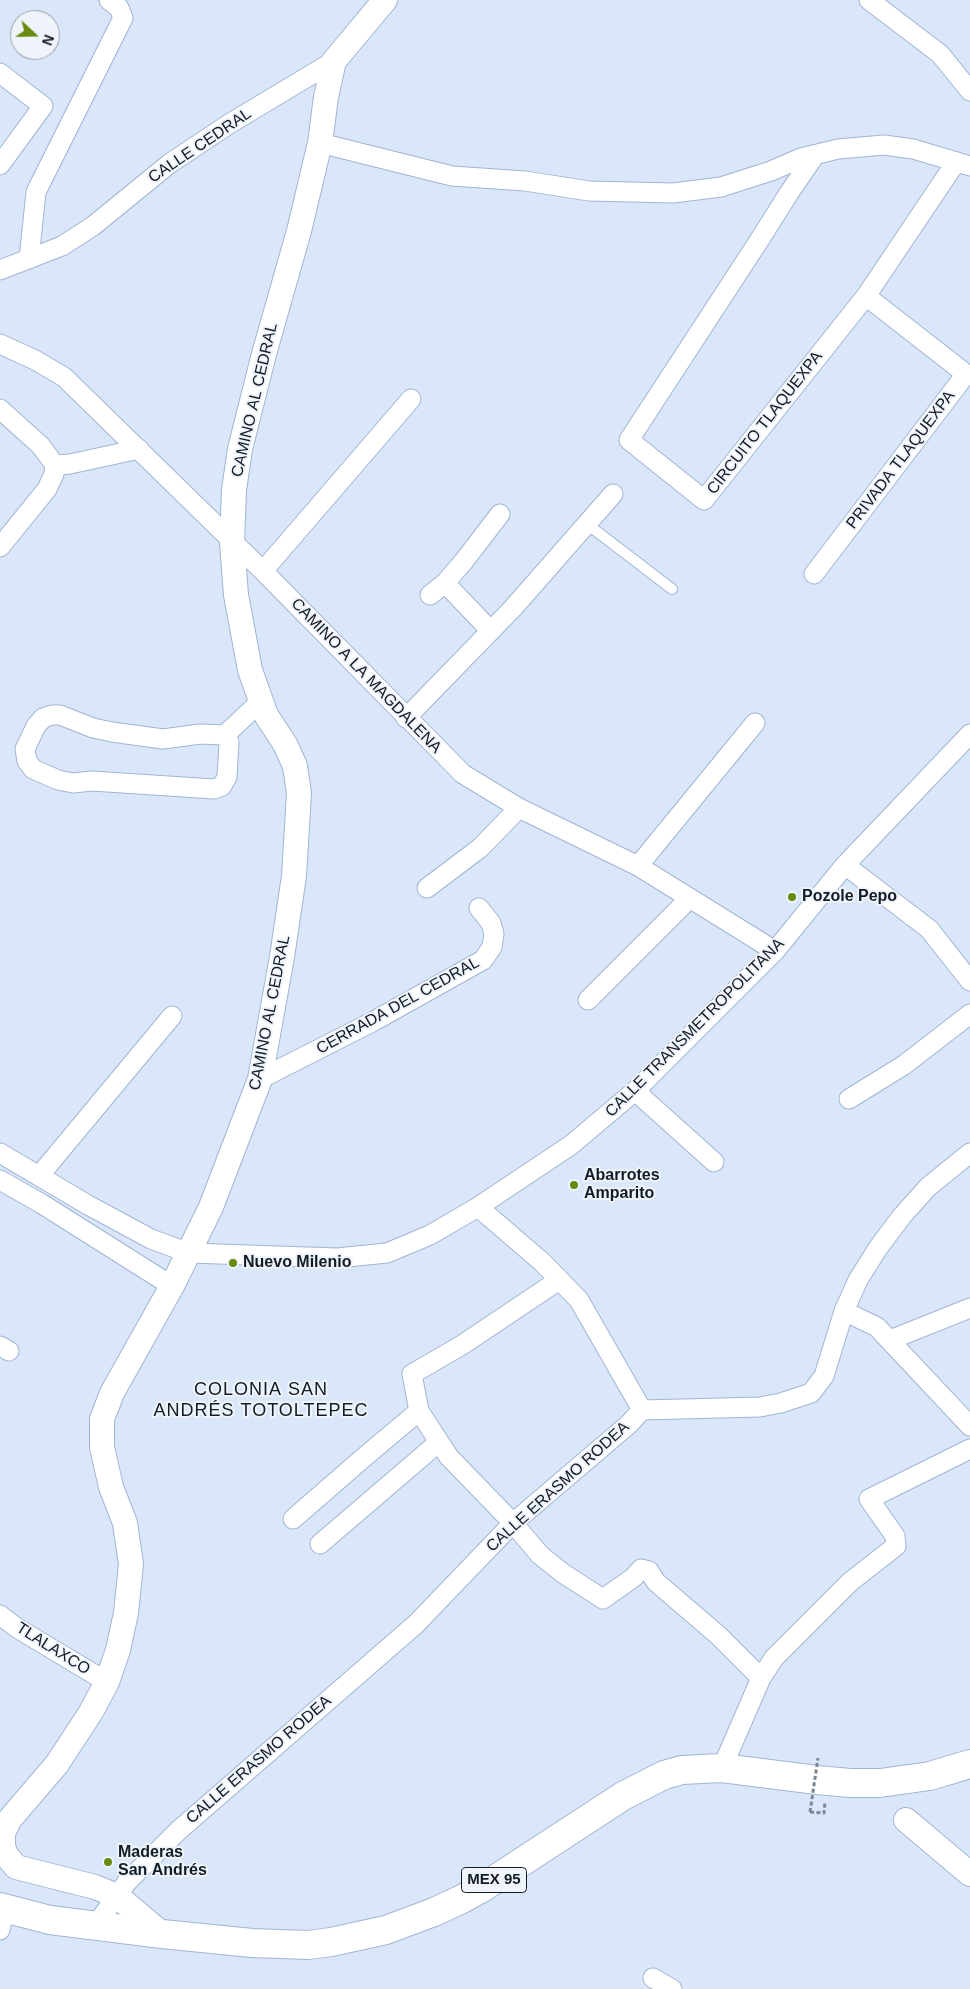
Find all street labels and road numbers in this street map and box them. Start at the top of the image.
street label: CALLE CEDRAL [145,104,255,188]
street label: CAMINO AL CEDRAL [228,321,282,479]
street label: CIRCUITO TLAQUEXPA [703,348,827,498]
street label: PRIVADA TLAQUEXPA [843,387,959,533]
street label: CAMINO A LA MAGDALENA [287,595,445,757]
street label: CAMINO AL CEDRAL [246,934,294,1092]
street label: CALLE TRANSMETROPOLITANA [602,935,788,1121]
street label: CERRADA DEL CEDRAL [313,953,483,1059]
street label: CALLE ERASMO RODEA [483,1418,633,1556]
street label: TLALAXCO [12,1619,94,1679]
street label: CALLE ERASMO RODEA [183,1692,335,1828]
road number: MEX 95 [462,1868,526,1892]

